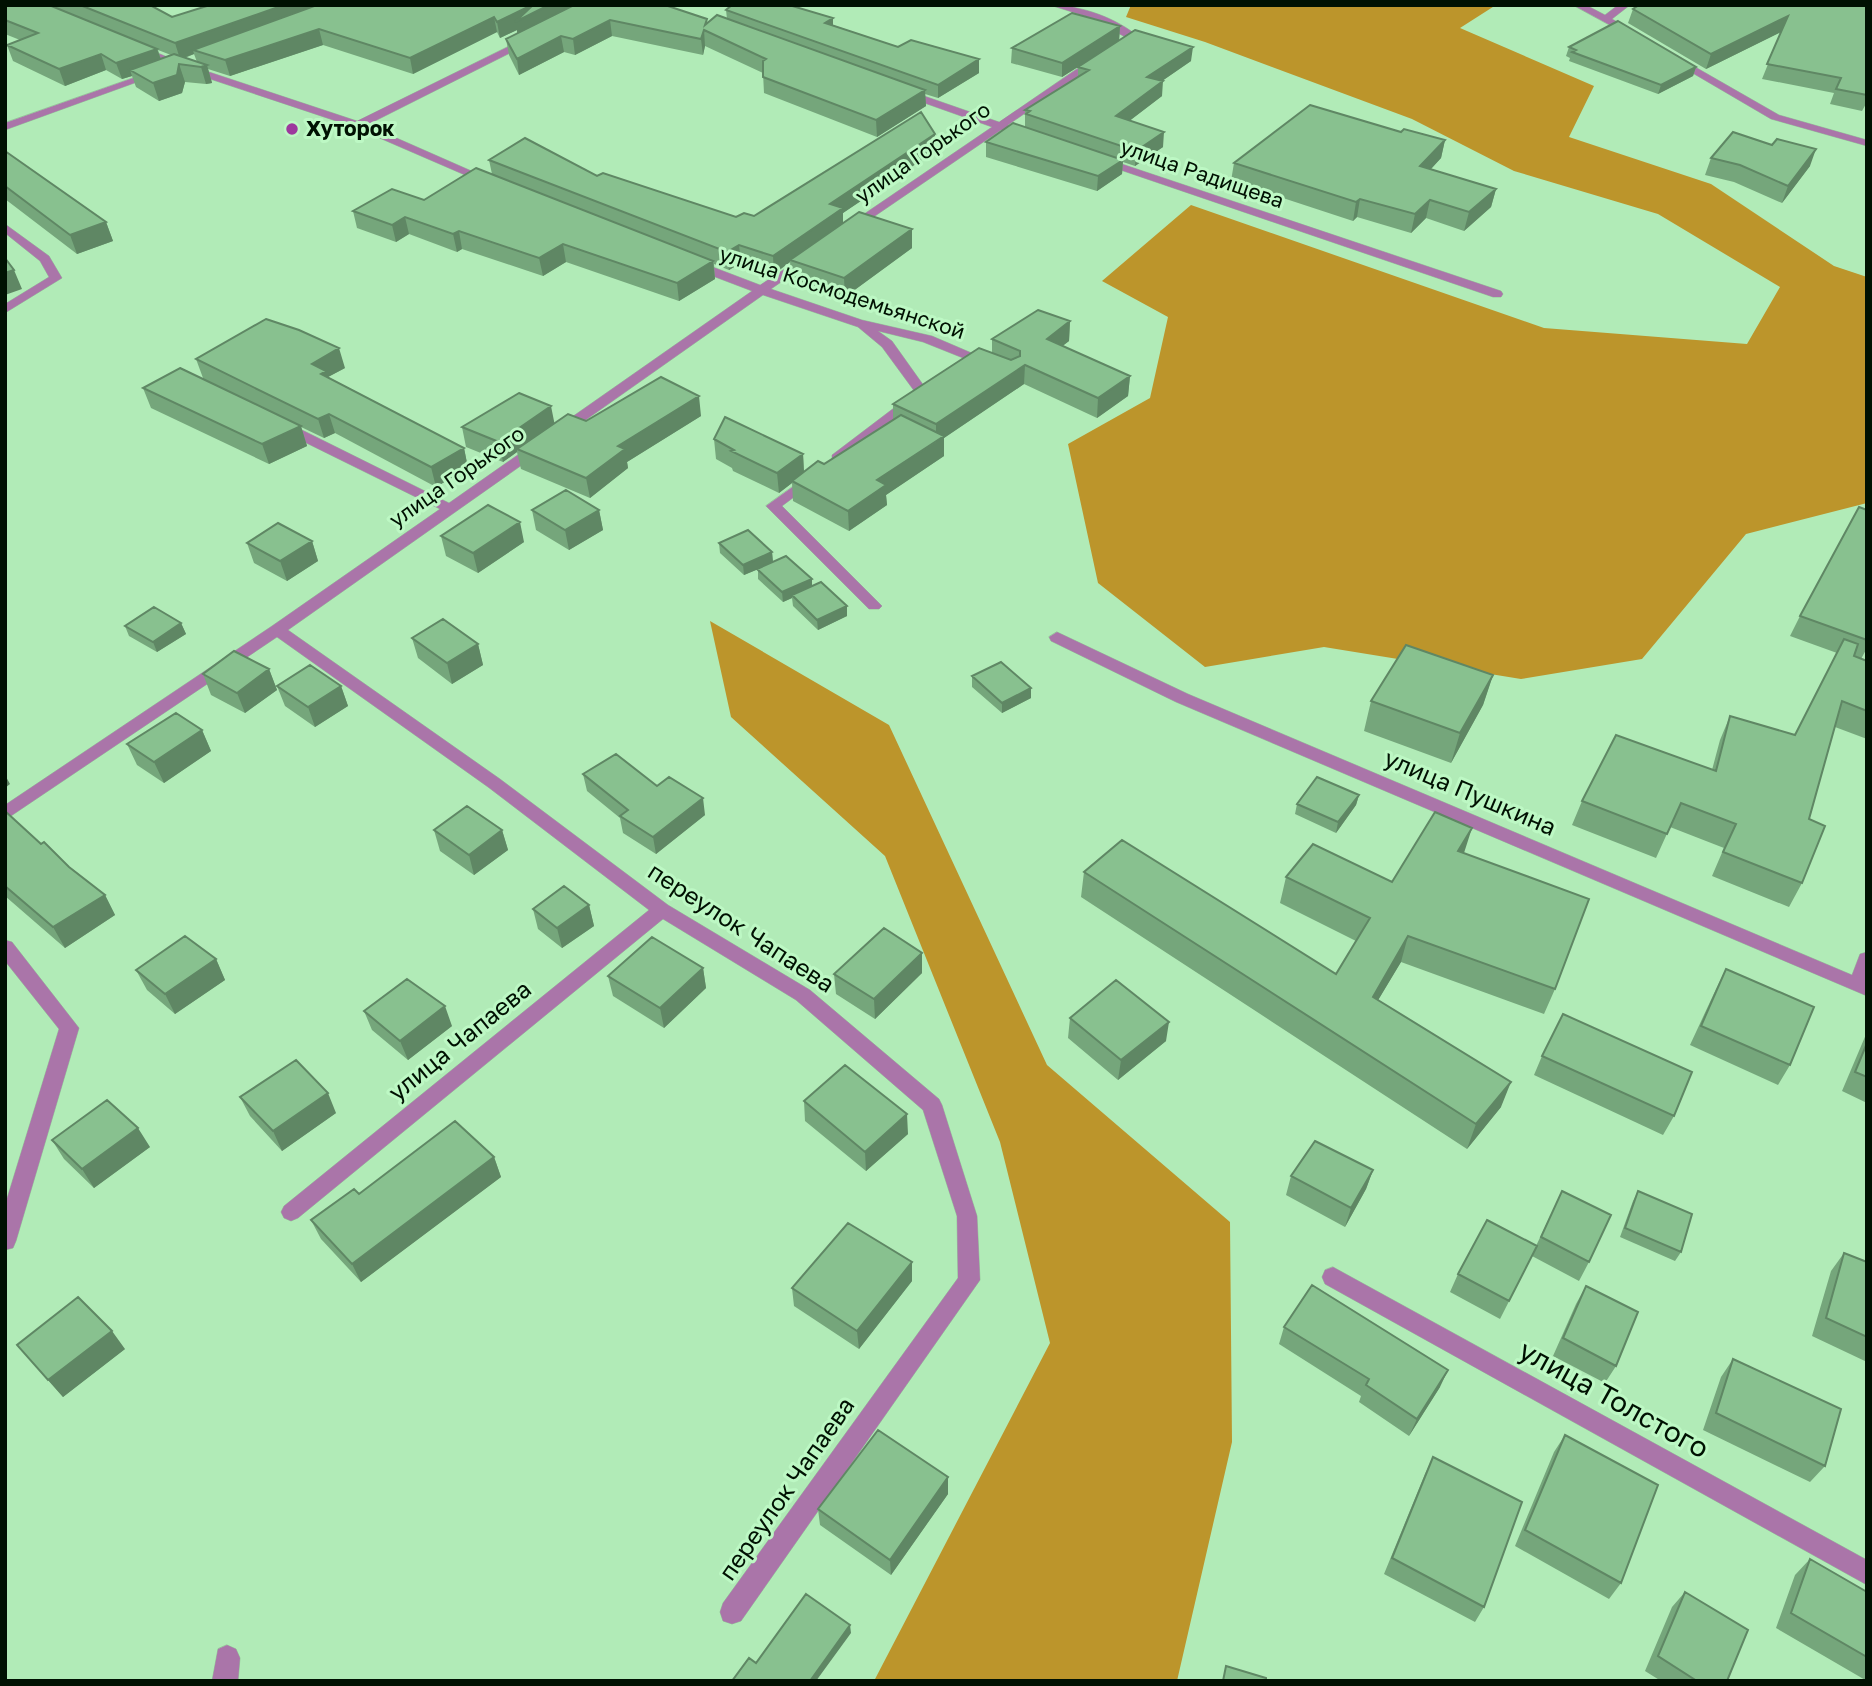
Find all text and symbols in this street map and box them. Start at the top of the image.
street label: улица Горького [850,96,995,208]
place label: Хуторок [306,115,394,141]
marker: Хуторок [284,121,300,137]
street label: улица Радищева [1117,133,1288,213]
street label: улица Космодемьянской [716,240,969,344]
street label: улица Горького [384,420,529,532]
street label: улица Пушкина [1380,742,1561,841]
street label: переулок Чапаева [643,856,840,998]
street label: улица Чапаева [382,974,536,1106]
street label: улица Толстого [1514,1333,1715,1464]
street label: переулок Чапаева [712,1391,860,1585]

